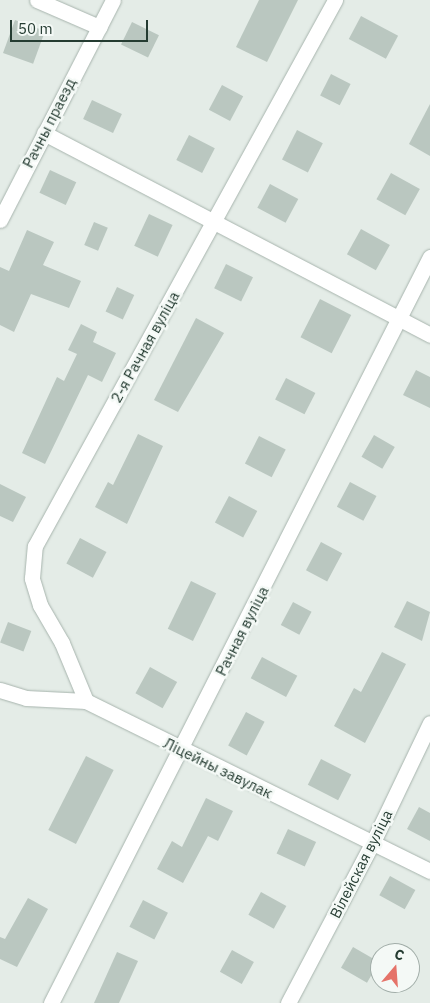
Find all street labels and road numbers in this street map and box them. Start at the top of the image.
street label: Рачны праезд [19,75,79,171]
street label: 2-я Рачная вуліца [107,288,183,406]
street label: Рачная вуліца [212,583,272,679]
street label: Ліцейны завулак [161,734,275,802]
street label: Вілейская вуліца [326,807,396,921]

